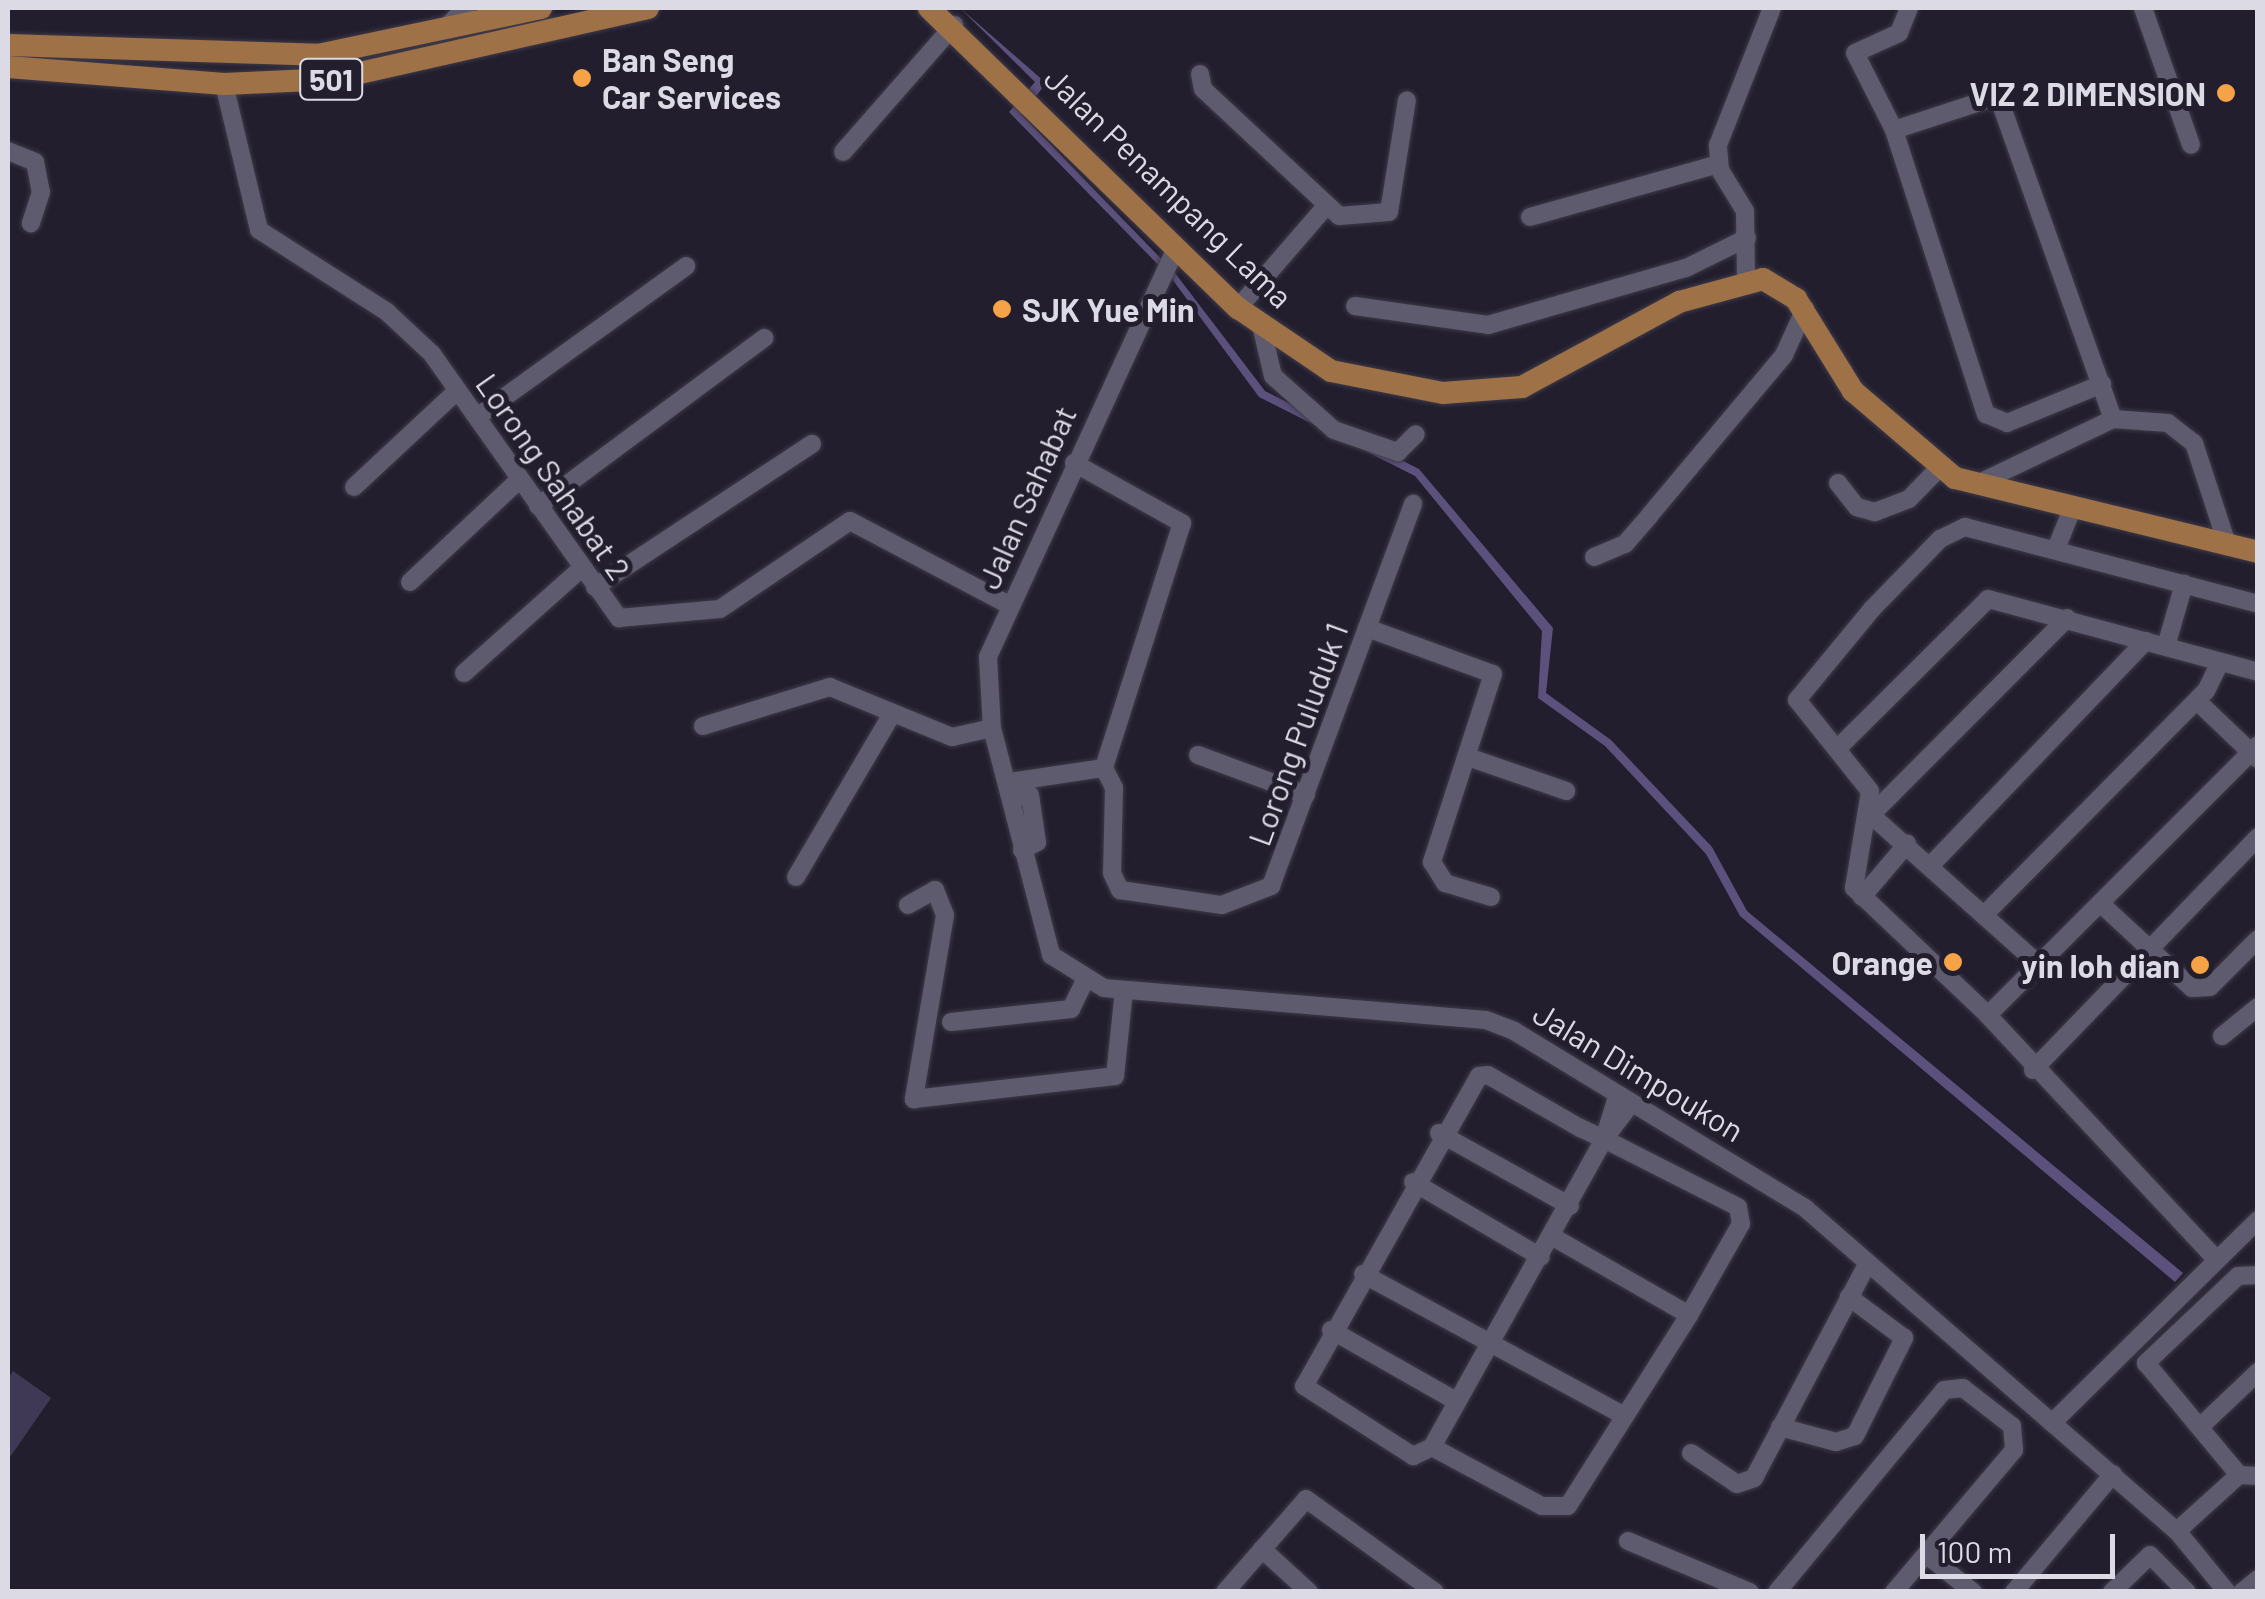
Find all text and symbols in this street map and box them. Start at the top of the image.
place label: Ban Seng Car Services [602,41,781,116]
road number: 501 [298,54,364,104]
street label: Jalan Penampang Lama [1037,59,1301,315]
marker: Ban Seng Car Services [571,67,593,89]
place label: VIZ 2 DIMENSION [1969,74,2206,112]
marker: VIZ 2 DIMENSION [2215,82,2237,104]
place label: SJK Yue Min [1022,290,1194,328]
marker: SJK Yue Min [991,298,1013,320]
street label: Lorong Sahabat 2 [469,366,639,586]
street label: Jalan Sahabat [969,400,1083,594]
street label: Lorong Puluduk 1 [1239,617,1355,851]
place label: Orange [1831,943,1933,981]
place label: yin loh dian [2022,946,2180,984]
marker: Orange [1942,951,1964,973]
marker: yin loh dian [2189,954,2211,976]
street label: Jalan Dimpoukon [1527,993,1751,1149]
scale bar [1925,1514,2120,1576]
text: 100 m [1937,1533,2012,1569]

